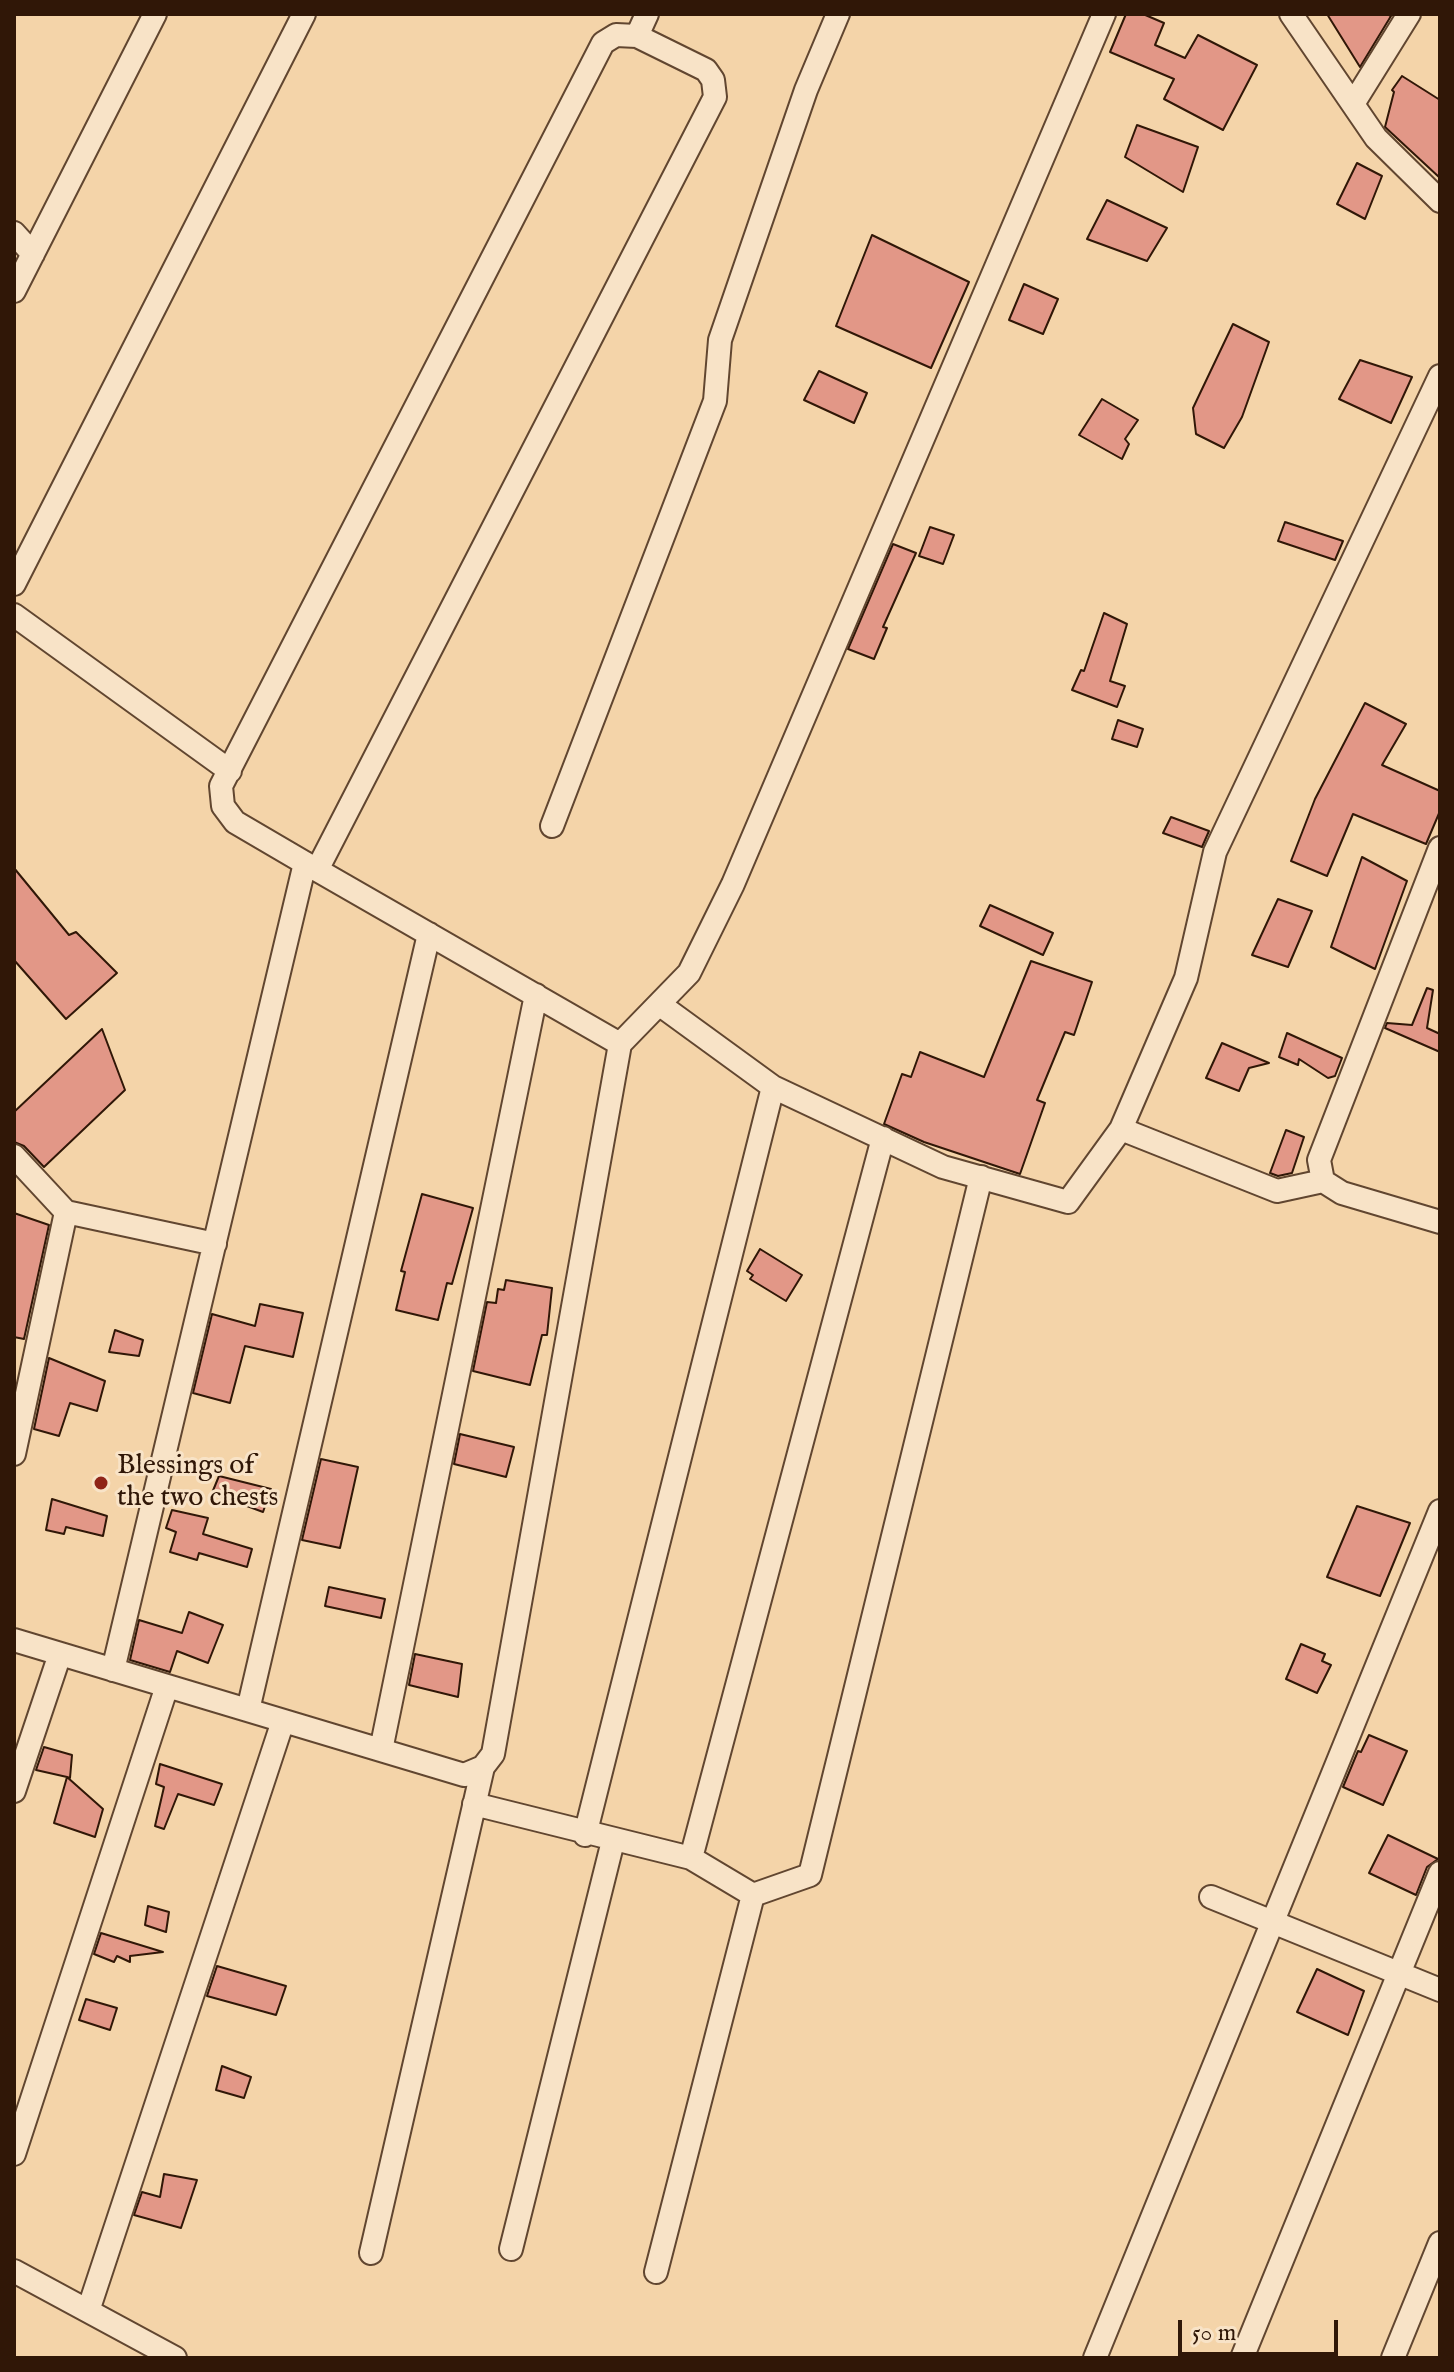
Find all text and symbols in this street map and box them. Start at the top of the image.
place label: Blessings of the two chests [117,1450,278,1516]
marker: Blessings of the two chests [92,1474,110,1492]
scale bar [1182,2304,1342,2354]
text: 50 m [1192,2318,1236,2349]

